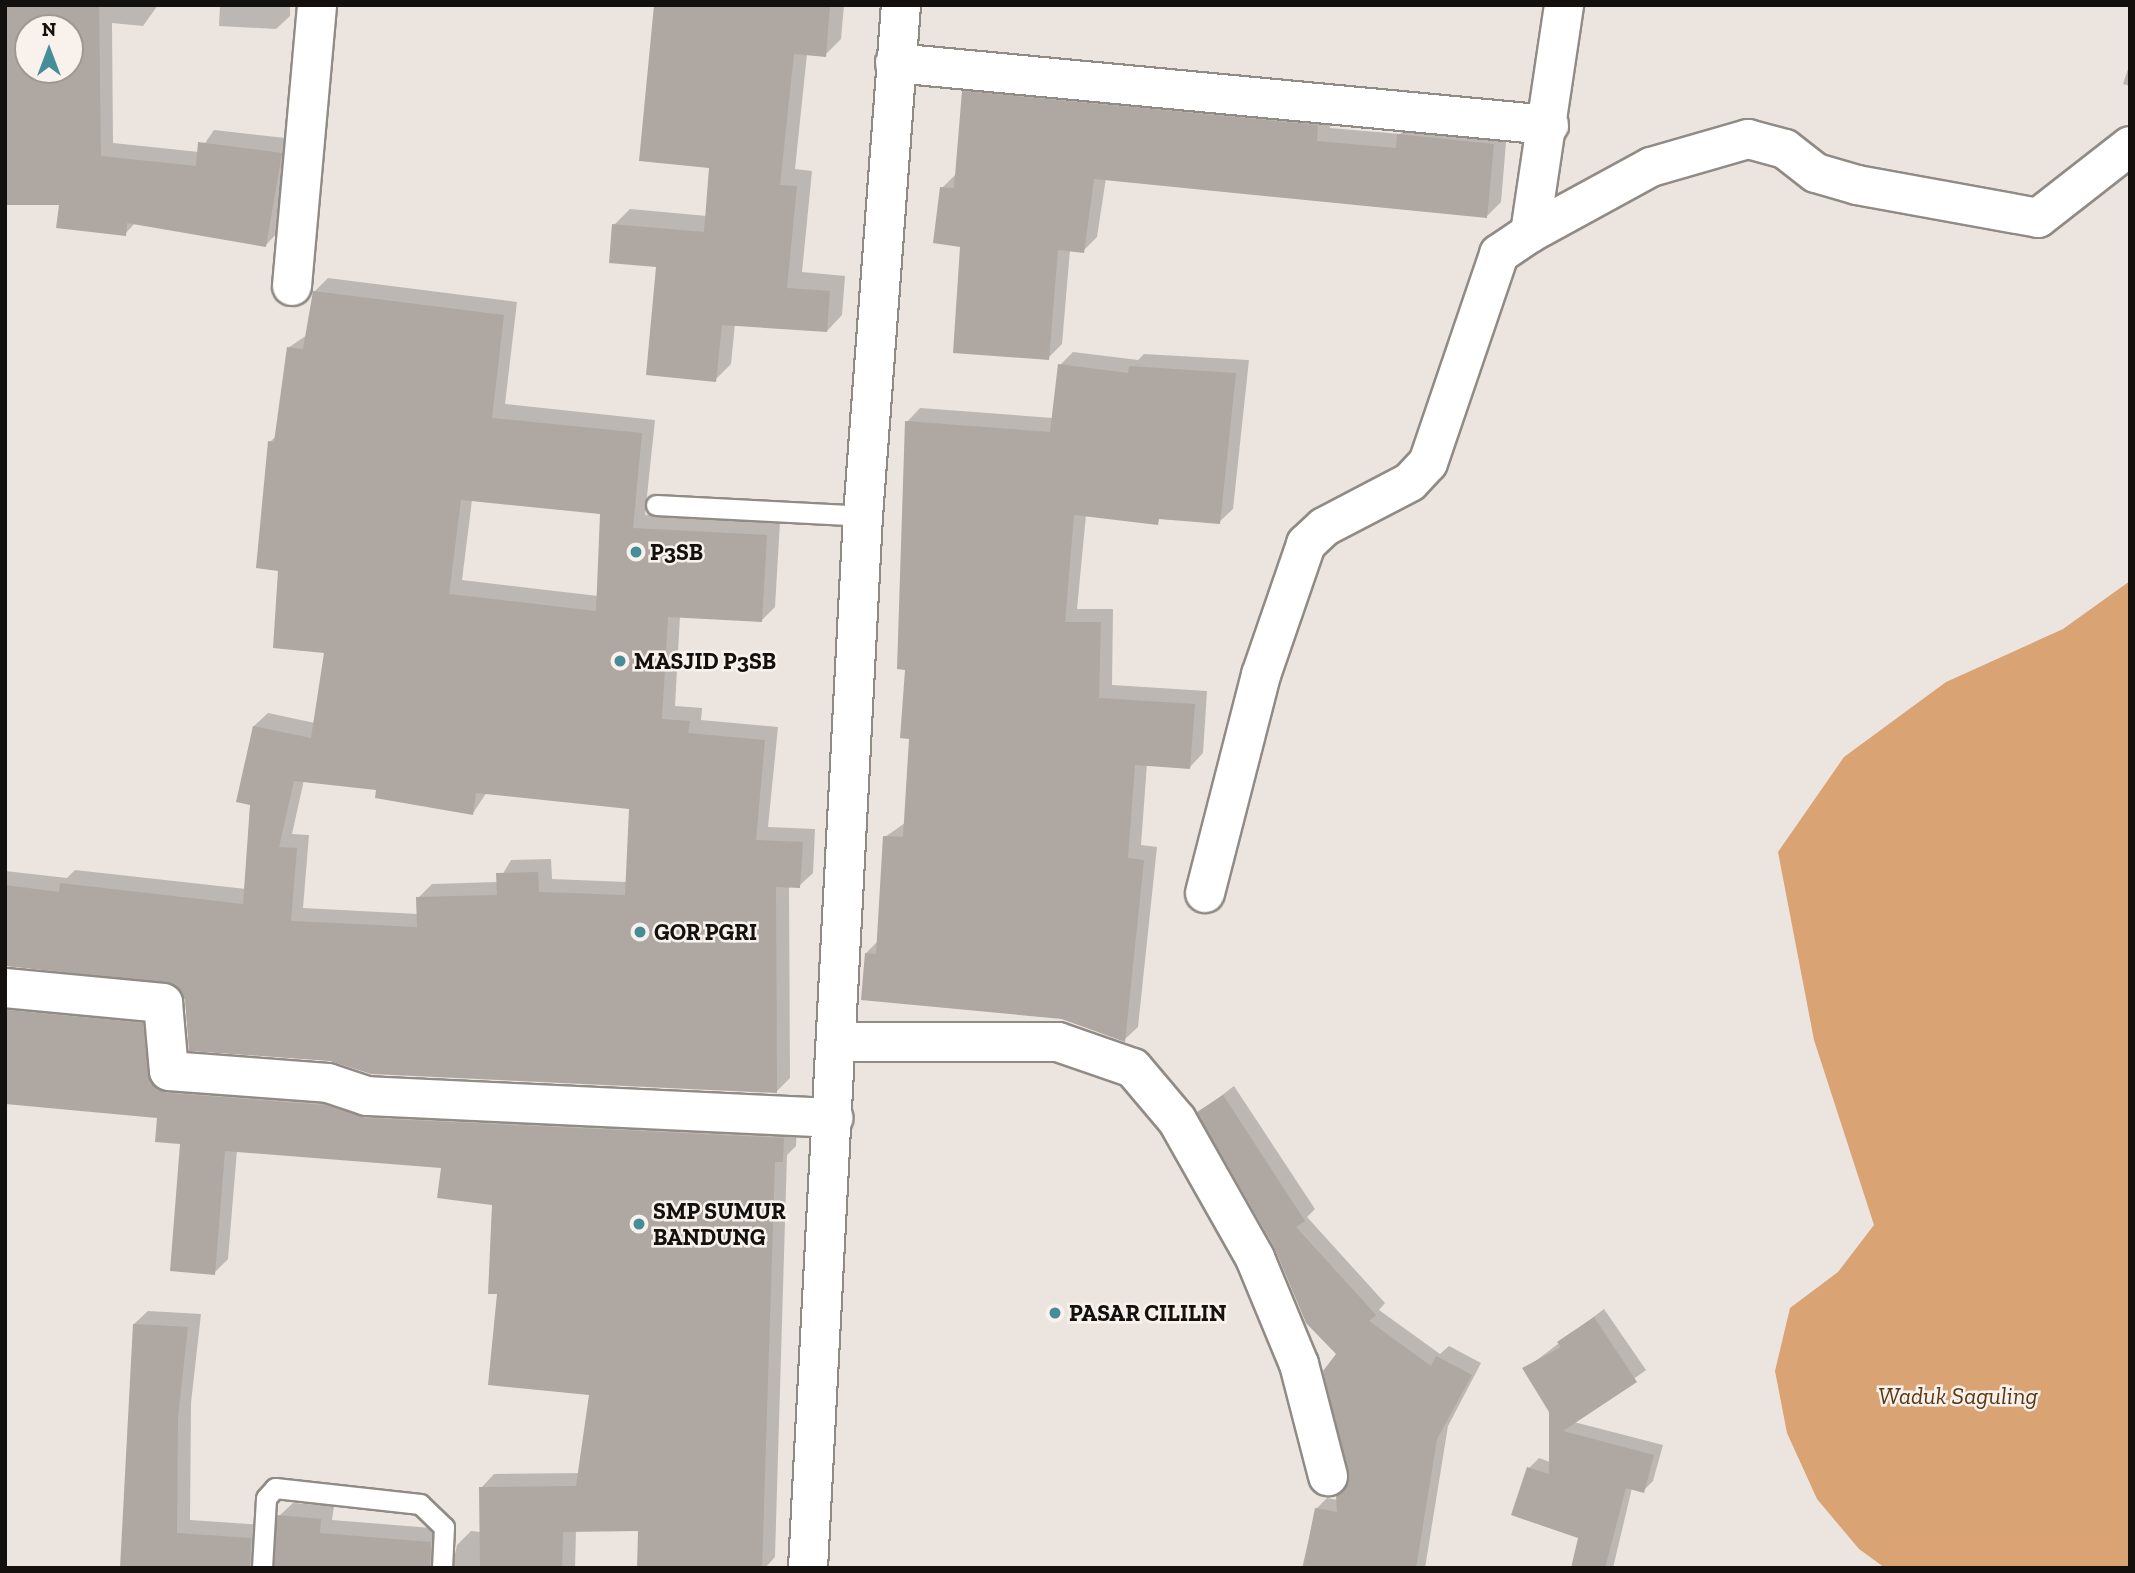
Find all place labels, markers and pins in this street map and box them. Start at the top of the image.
place label: P3SB [650,538,703,566]
marker: P3SB [628,544,644,560]
place label: MASJID P3SB [634,647,776,675]
marker: MASJID P3SB [612,653,628,669]
place label: GOR PGRI [654,918,757,946]
marker: GOR PGRI [632,924,648,940]
place label: SMP SUMUR BANDUNG [653,1197,786,1251]
marker: SMP SUMUR BANDUNG [631,1216,647,1232]
place label: PASAR CILILIN [1069,1299,1226,1327]
marker: PASAR CILILIN [1047,1305,1063,1321]

